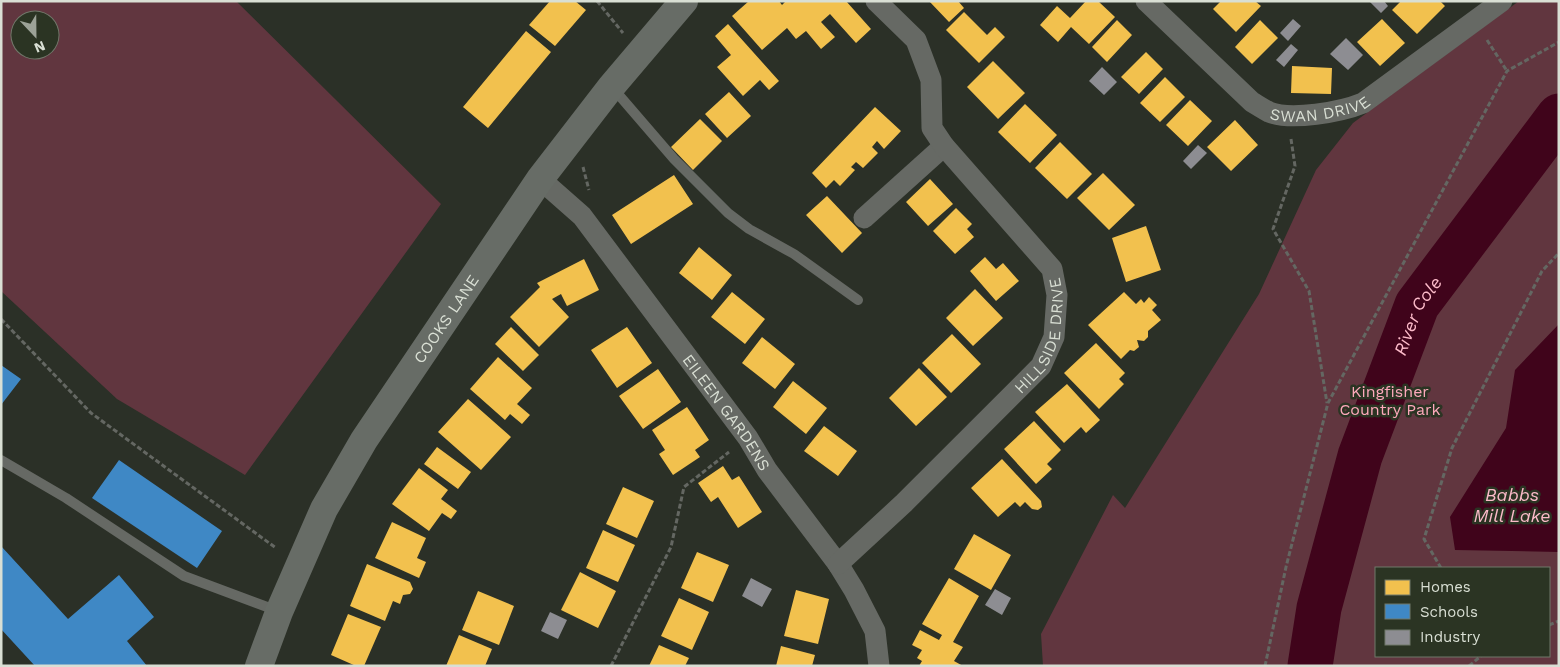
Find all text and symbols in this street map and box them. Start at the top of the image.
north arrow [10,10,60,60]
text: N [32,38,48,56]
street label: SWAN DRIVE [1268,92,1374,125]
street label: COOKS LANE [409,271,482,367]
water label: River Cole [1389,272,1446,358]
street label: HILLSIDE DRIVE [1010,276,1067,397]
street label: EILEEN GARDENS [679,350,775,474]
park label: Kingfisher Country Park [1339,382,1441,419]
water label: Babbs Mill Lake [1473,484,1551,526]
legend [1375,567,1550,657]
text: Homes [1420,578,1471,596]
text: Schools [1420,603,1478,621]
text: Industry [1420,628,1481,646]

